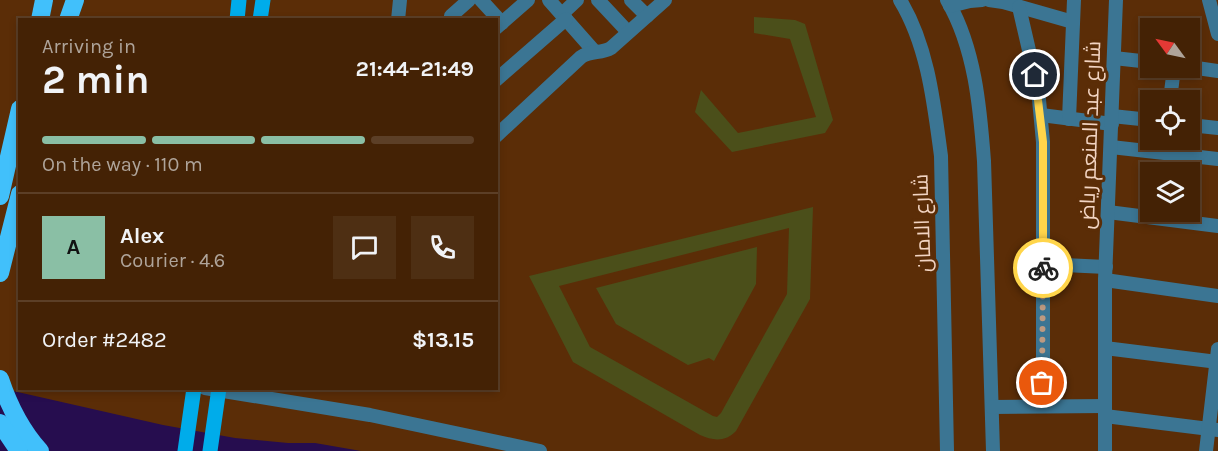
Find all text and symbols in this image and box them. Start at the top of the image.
north arrow [1140,18,1200,78]
map controls [1140,18,1200,222]
text: Arriving in [42,35,136,58]
street label: شارع عبد المنعم رياض [1075,40,1107,230]
pin [1009,49,1060,100]
text: 21:44–21:49 [356,56,474,82]
text: 2 min [42,57,150,103]
icon: home [1018,58,1051,91]
button: locate [1140,90,1200,150]
text: On the way · 110 m [42,153,203,176]
button: layers [1140,162,1200,222]
street label: شارع الامان [908,173,938,273]
button: chat [333,216,396,279]
button: phone [411,216,474,279]
text: Alex [120,223,164,249]
text: A [67,234,80,260]
courier [1013,238,1073,298]
text: Courier · 4.6 [120,249,225,272]
icon: bike [1027,252,1060,285]
text: Order #2482 [42,327,167,353]
text: $13.15 [412,327,474,353]
pin [1016,357,1067,408]
icon: bag [1025,366,1058,399]

